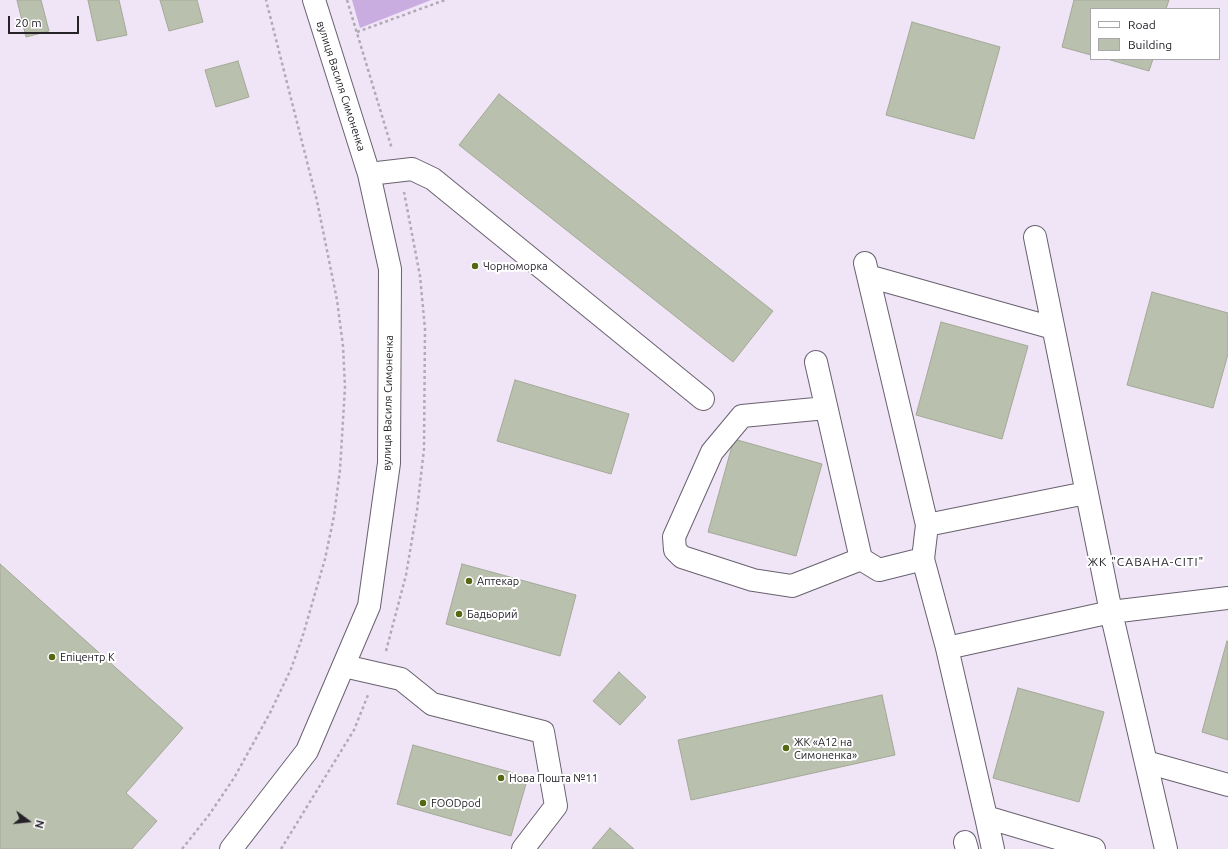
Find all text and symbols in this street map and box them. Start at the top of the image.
scale bar [10,8,81,34]
legend [1090,8,1220,60]
text: 20 m [15,16,42,29]
text: Road [1128,18,1156,31]
street label: вулиця Василя Симоненка [314,19,368,153]
text: Building [1128,38,1172,51]
place label: Чорноморка [483,259,548,273]
marker: Чорноморка [470,261,480,271]
street label: вулиця Василя Симоненка [380,335,396,471]
district label: ЖК "САВАНА-СІТІ" [1088,555,1204,569]
place label: Аптекар [477,574,519,588]
marker: Аптекар [464,576,474,586]
place label: Бадьорий [467,607,517,621]
marker: Бадьорий [454,609,464,619]
place label: Епіцентр К [60,650,115,664]
marker: Епіцентр К [47,652,57,662]
place label: ЖК «А12 на Симоненка» [794,735,857,761]
marker: ЖК «А12 на Симоненка» [781,743,791,753]
place label: Нова Пошта №11 [509,771,598,785]
marker: Нова Пошта №11 [496,773,506,783]
place label: FOODpod [431,796,481,810]
marker: FOODpod [418,798,428,808]
north arrow [8,801,48,841]
text: N [33,819,46,830]

